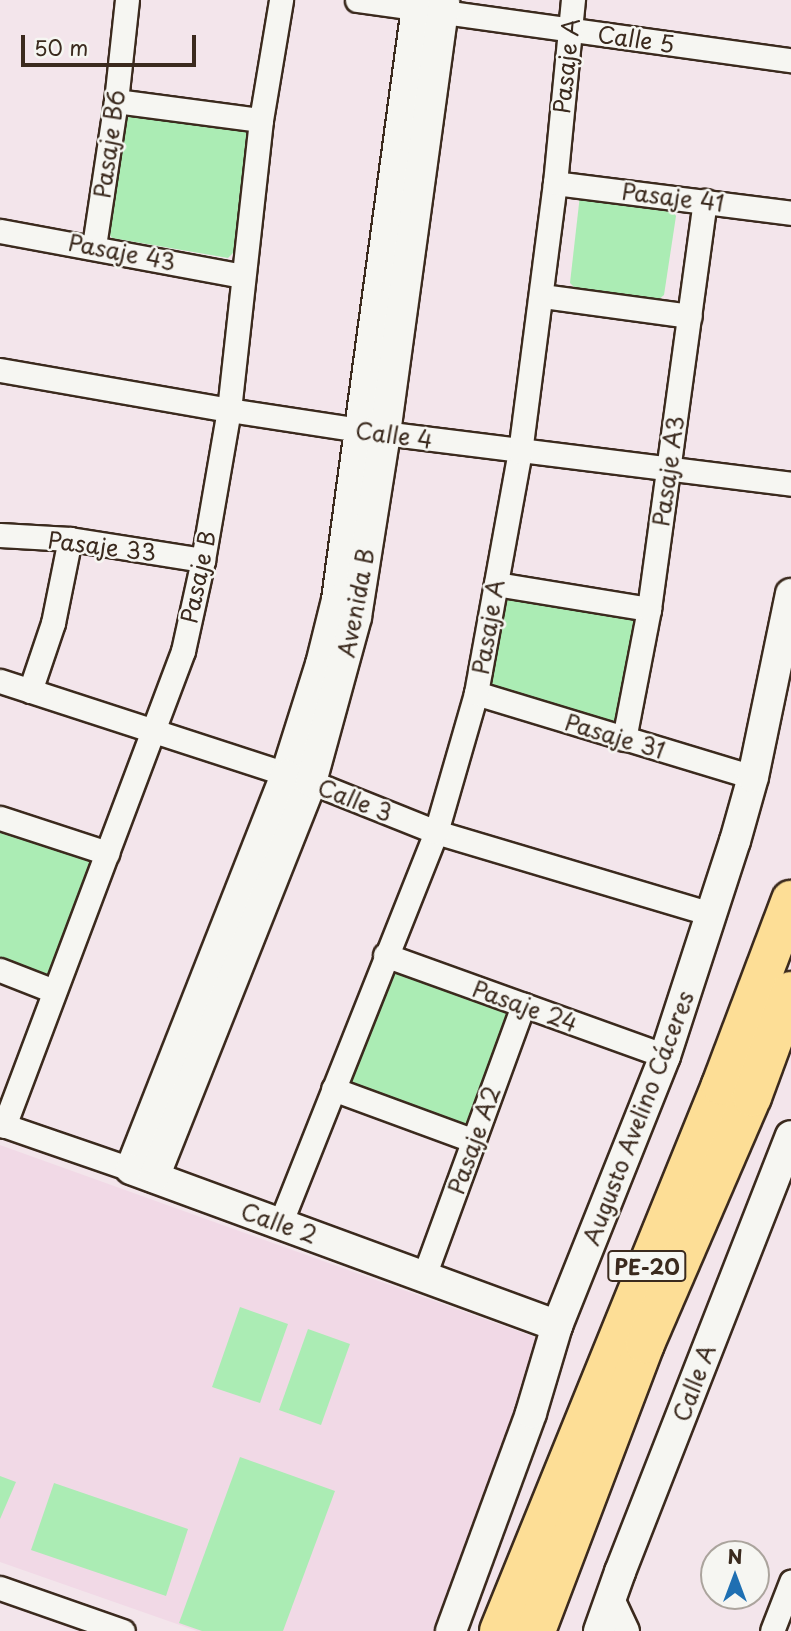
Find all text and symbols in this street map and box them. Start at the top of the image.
street label: Pasaje A [547,17,585,115]
street label: Calle 5 [595,20,677,58]
scale bar [24,21,200,65]
text: 50 m [34,31,88,63]
street label: Pasaje B6 [88,88,130,200]
street label: Pasaje 41 [620,177,726,217]
street label: Pasaje 43 [66,228,178,276]
street label: Pasaje A3 [647,414,689,528]
street label: Calle 4 [353,416,435,454]
street label: Pasaje 33 [46,526,158,566]
street label: Pasaje B [175,528,221,626]
street label: Avenida B [332,546,380,660]
street label: Pasaje A [466,577,510,677]
street label: Pasaje 31 [562,708,668,764]
street label: Calle 3 [313,772,397,828]
street label: Pasaje 24 [469,974,581,1038]
street label: Augusto Avelino Cáceres [577,987,699,1249]
street label: Pasaje A2 [442,1083,506,1197]
street label: Calle 2 [237,1196,321,1250]
road number: PE-20 [607,1248,687,1284]
street label: Calle A [667,1340,721,1426]
north arrow [700,1540,770,1610]
text: N [727,1542,743,1570]

